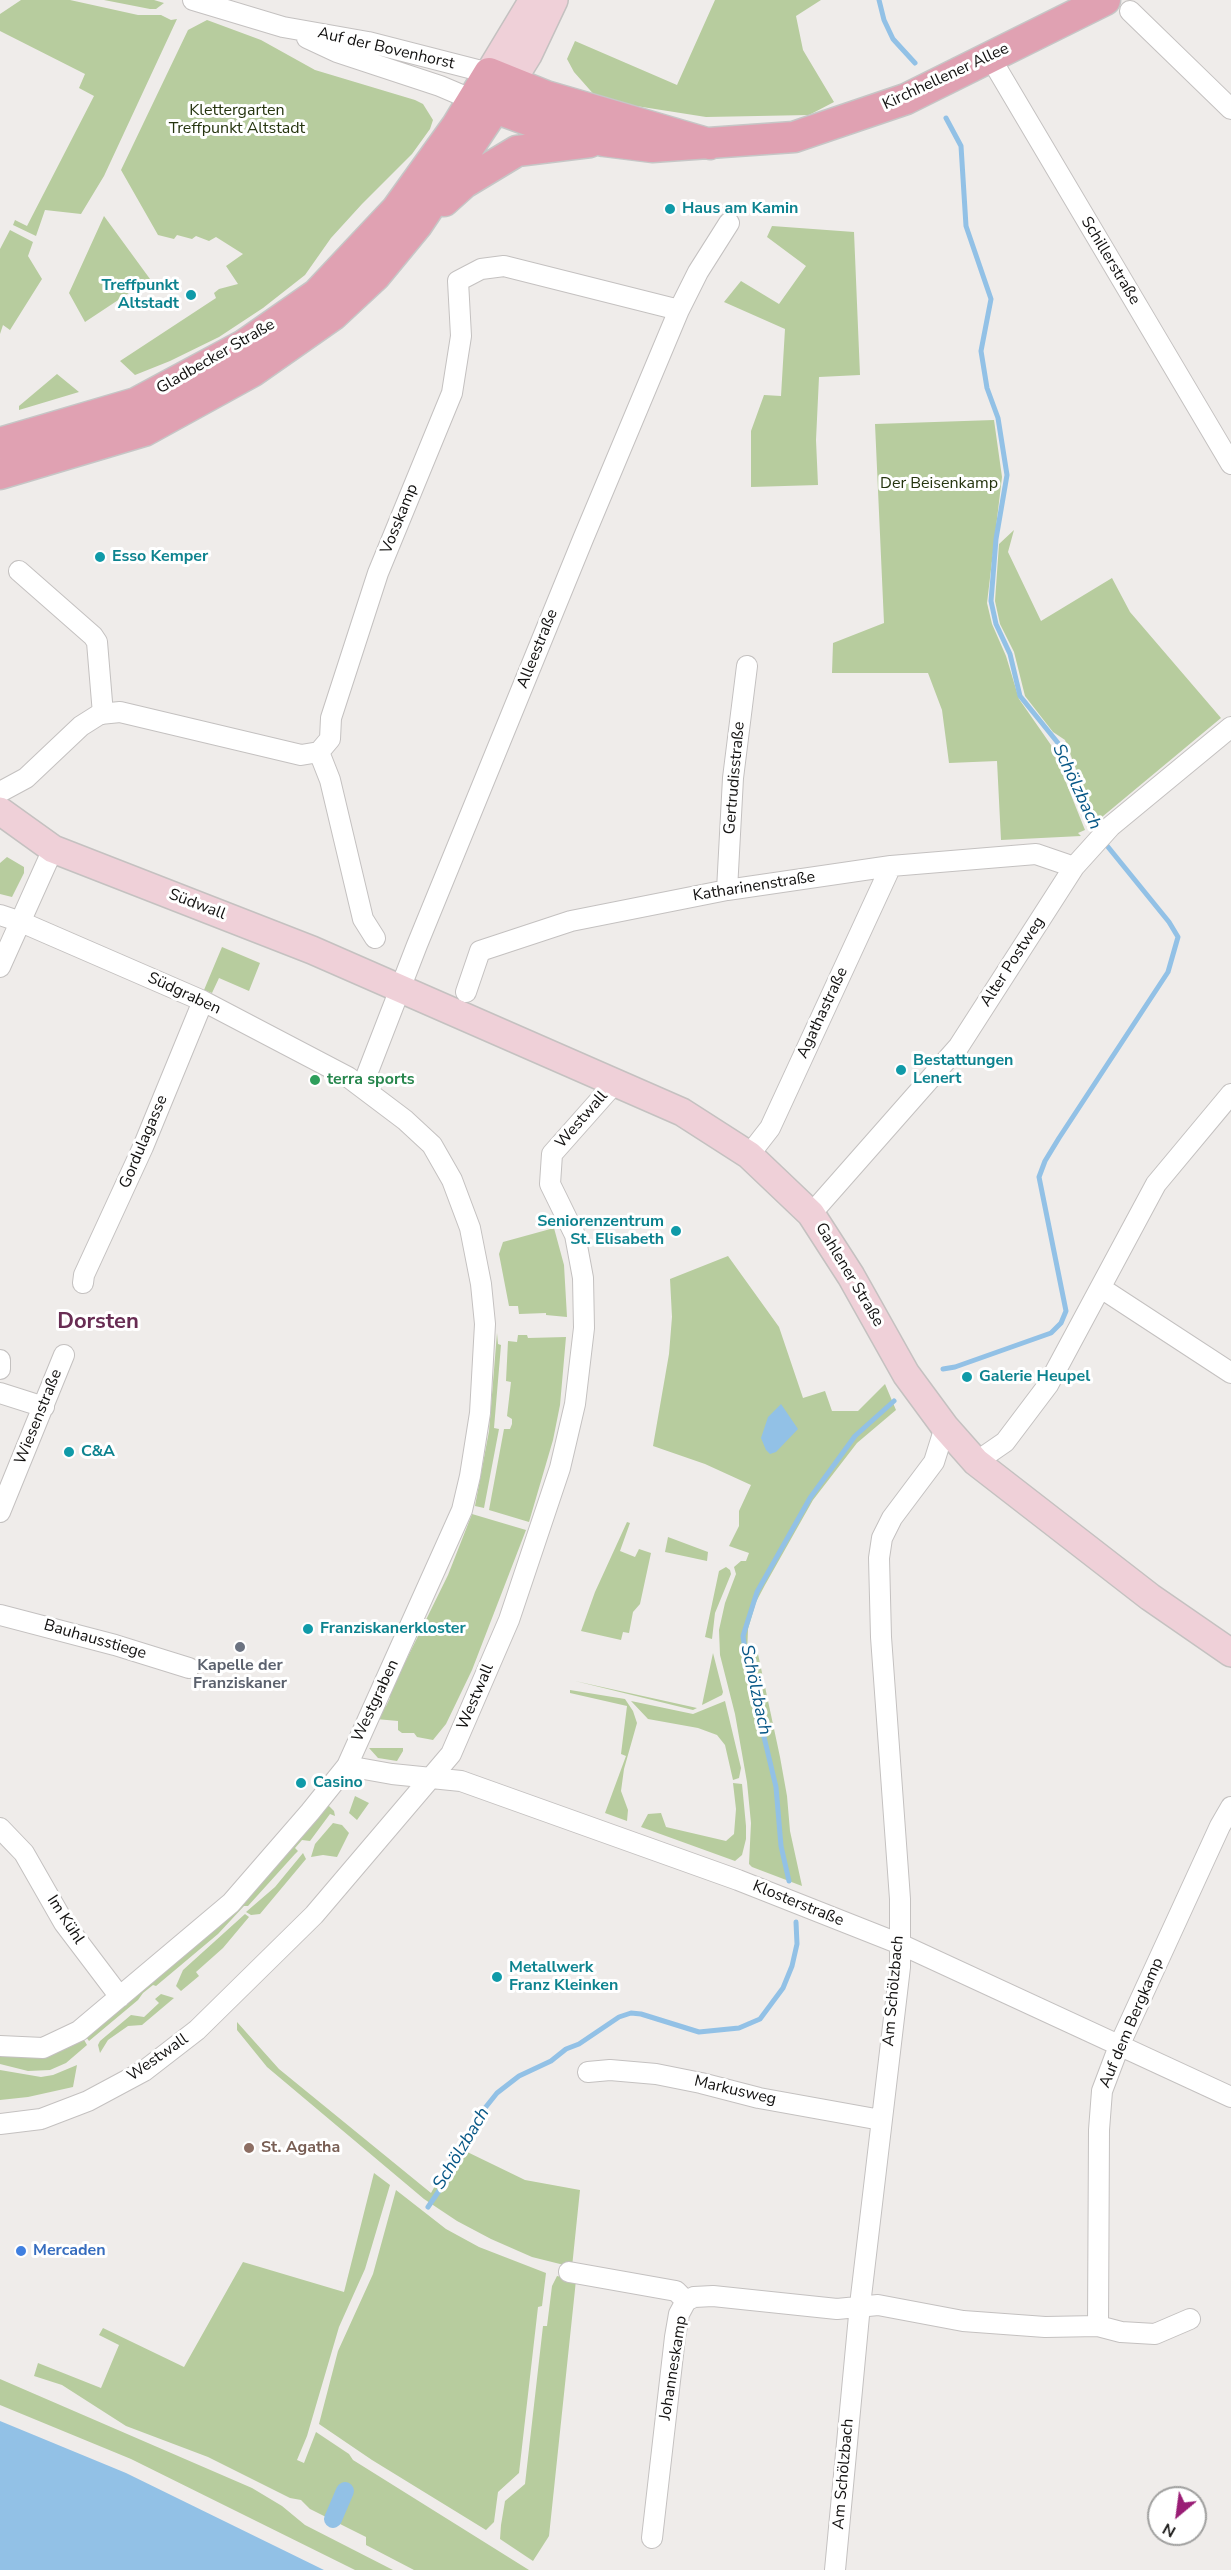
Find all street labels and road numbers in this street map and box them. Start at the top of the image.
street label: Auf der Bovenhorst [316,24,456,74]
street label: Kirchhellener Allee [880,39,1012,115]
street label: Schillerstraße [1076,213,1144,309]
street label: Gladbecker Straße [153,315,279,399]
street label: Vosskamp [377,481,423,557]
street label: Alleestraße [513,607,563,691]
street label: Gertrudisstraße [721,721,749,835]
street label: Katharinenstraße [692,868,816,906]
street label: Südwall [166,885,228,925]
street label: Alter Postweg [977,913,1049,1011]
street label: Agathastraße [794,964,852,1062]
street label: Südgraben [144,969,224,1019]
street label: Westwall [552,1087,612,1153]
street label: Gordulagasse [116,1092,172,1192]
street label: Gahlener Straße [810,1220,888,1330]
street label: Wiesenstraße [11,1367,67,1467]
street label: Bauhausstiege [41,1616,149,1664]
street label: Westgraben [349,1657,403,1745]
street label: Westwall [454,1661,498,1733]
street label: Klosterstraße [750,1877,846,1931]
street label: Im Kühl [42,1892,88,1948]
street label: Am Schölzbach [880,1935,908,2047]
street label: Auf dem Bergkamp [1096,1955,1168,2091]
street label: Westwall [124,2030,192,2086]
street label: Markusweg [692,2072,778,2110]
street label: Johanneskamp [656,2314,692,2422]
street label: Am Schölzbach [830,2418,858,2530]

